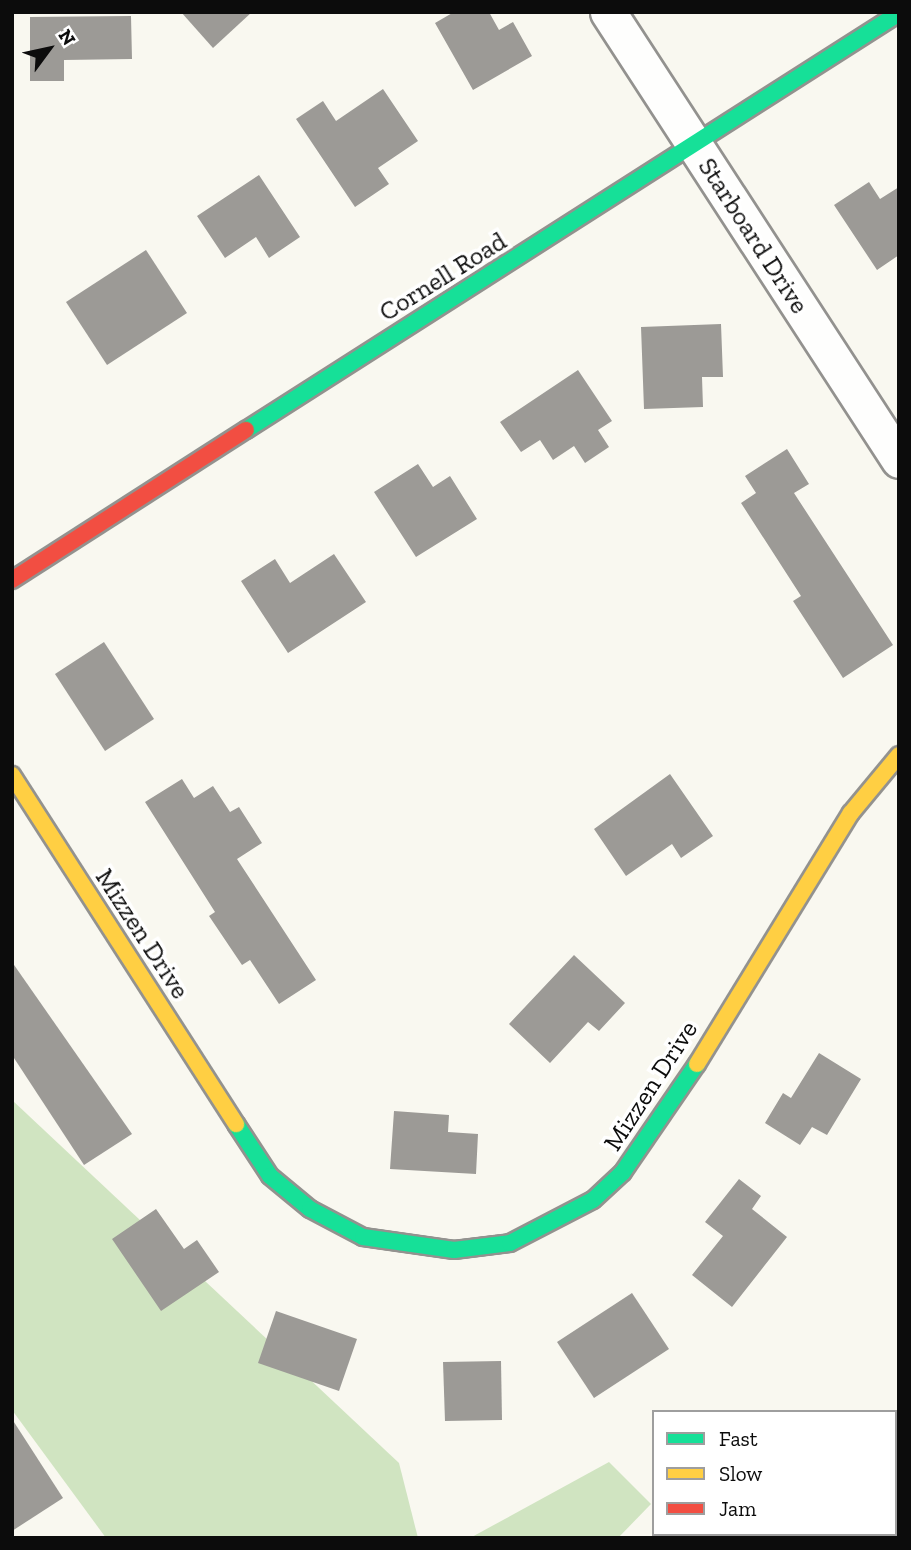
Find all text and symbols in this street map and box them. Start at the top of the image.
north arrow [14,14,84,84]
text: N [53,25,81,50]
street label: Starboard Drive [691,152,815,320]
street label: Cornell Road [374,226,512,328]
street label: Mizzen Drive [88,863,196,1005]
street label: Mizzen Drive [597,1015,705,1157]
legend [652,1410,897,1536]
text: Fast [719,1426,758,1451]
text: Slow [719,1461,762,1486]
text: Jam [719,1496,756,1521]

